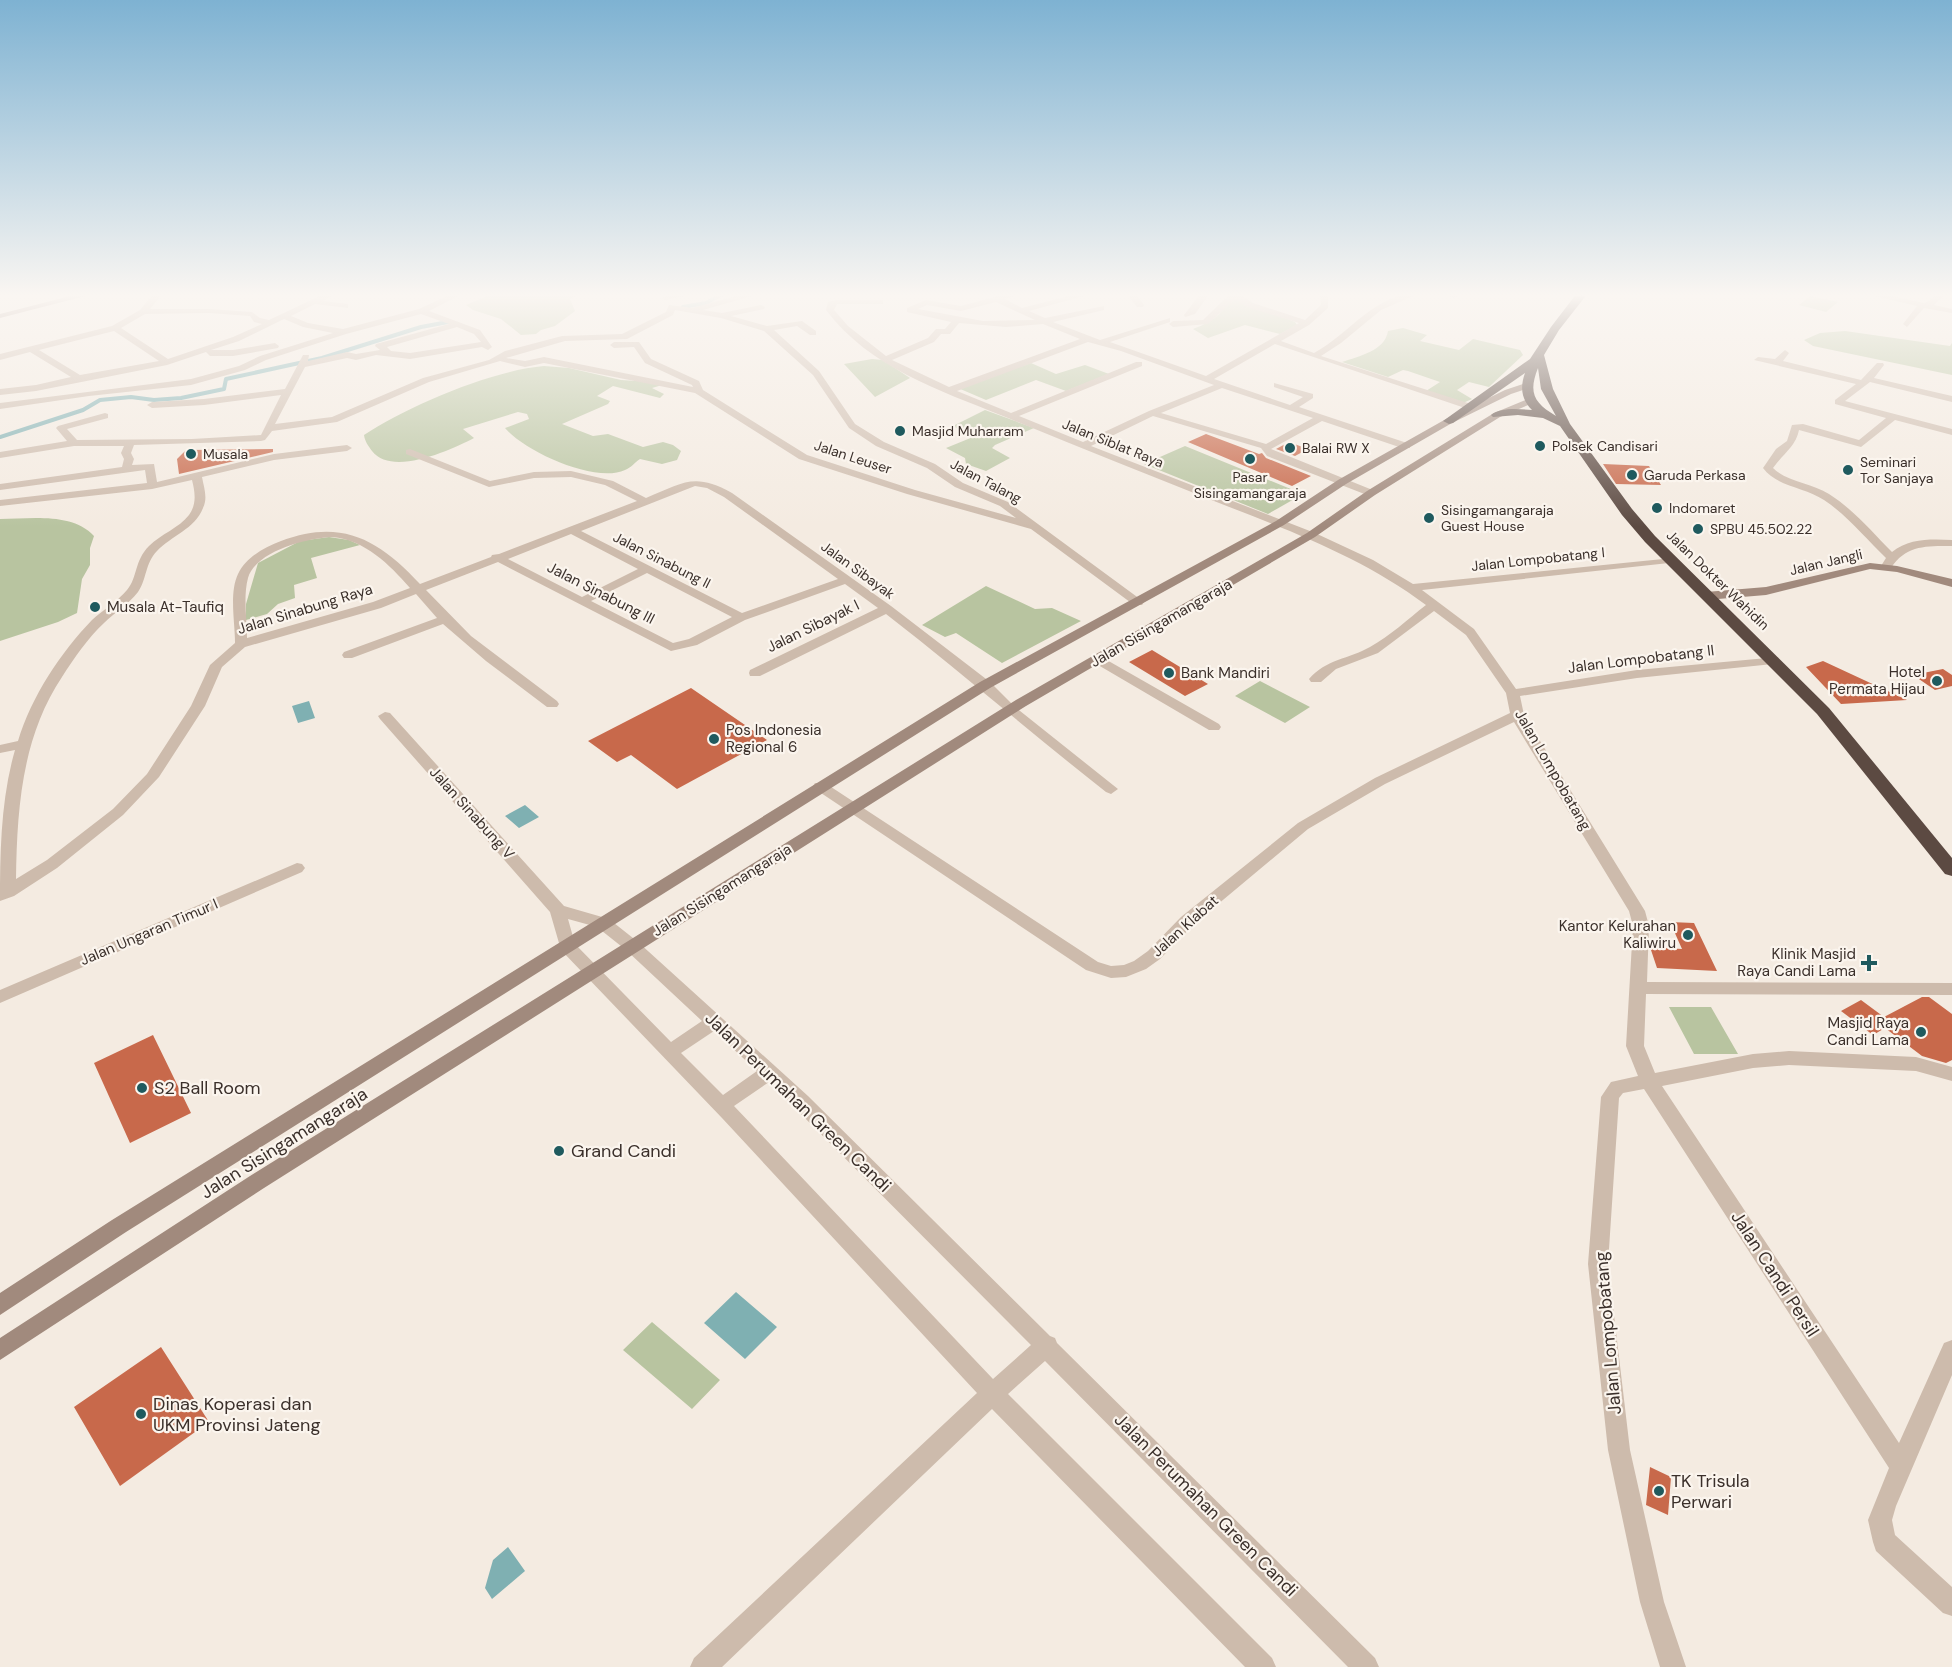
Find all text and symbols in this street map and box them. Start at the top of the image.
street label: Jalan Siblat Raya [1060,414,1166,472]
place label: Masjid Muharram [912,422,1024,440]
marker: Masjid Muharram [893,424,907,438]
street label: Jalan Leuser [812,436,894,478]
place label: Polsek Candisari [1552,437,1658,455]
place label: Balai RW X [1302,439,1370,457]
marker: Polsek Candisari [1533,439,1547,453]
marker: Balai RW X [1283,441,1297,455]
place label: Musala [203,445,248,463]
marker: Musala [184,447,198,461]
marker: Pasar Sisingamangaraja [1243,452,1257,466]
place label: Seminari Tor Sanjaya [1860,453,1933,487]
street label: Jalan Talang [947,455,1025,507]
marker: Seminari Tor Sanjaya [1841,463,1855,477]
place label: Garuda Perkasa [1644,466,1746,484]
place label: Pasar Sisingamangaraja [1194,468,1306,502]
marker: Garuda Perkasa [1625,468,1639,482]
place label: Indomaret [1669,499,1736,517]
place label: Sisingamangaraja Guest House [1441,501,1554,535]
marker: Indomaret [1650,501,1664,515]
marker: Sisingamangaraja Guest House [1422,511,1436,525]
place label: SPBU 45.502.22 [1710,520,1812,538]
marker: SPBU 45.502.22 [1691,522,1705,536]
street label: Jalan Dokter Wahidin [1663,526,1773,634]
street label: Jalan Sinabung II [610,528,714,592]
street label: Jalan Sibayak [818,537,898,603]
street label: Jalan Lompobatang I [1470,543,1606,575]
street label: Jalan Jangli [1788,545,1864,579]
street label: Jalan Sinabung III [544,557,658,629]
street label: Jalan Sisingamangaraja [1086,574,1236,672]
street label: Jalan Sinabung Raya [235,579,375,639]
street label: Jalan Sibayak I [763,595,863,657]
place label: Musala At-Taufiq [107,597,224,617]
marker: Musala At-Taufiq [88,600,102,614]
street label: Jalan Lompobatang II [1567,640,1715,678]
place label: Hotel Permata Hijau [1829,662,1925,699]
place label: Bank Mandiri [1181,663,1270,683]
marker: Bank Mandiri [1162,666,1176,680]
marker: Hotel Permata Hijau [1930,674,1944,688]
street label: Jalan Lompobatang [1510,706,1596,834]
place label: Pos Indonesia Regional 6 [726,720,822,757]
marker: Pos Indonesia Regional 6 [707,732,721,746]
street label: Jalan Sinabung V [425,763,519,863]
street label: Jalan Sisingamangaraja [649,839,795,941]
street label: Jalan Klabat [1147,891,1223,961]
street label: Jalan Ungaran Timur I [77,894,221,970]
place label: Kantor Kelurahan Kaliwiru [1559,916,1676,953]
marker: Kantor Kelurahan Kaliwiru [1681,928,1695,942]
place label: Klinik Masjid Raya Candi Lama [1737,944,1856,981]
marker: Klinik Masjid Raya Candi Lama [1860,954,1878,972]
street label: Jalan Perumahan Green Candi [700,1006,896,1198]
place label: Masjid Raya Candi Lama [1827,1013,1909,1050]
marker: Masjid Raya Candi Lama [1914,1025,1928,1039]
place label: S2 Ball Room [154,1076,261,1100]
marker: S2 Ball Room [135,1081,149,1095]
street label: Jalan Sisingamangaraja [196,1082,372,1204]
place label: Grand Candi [571,1139,676,1163]
marker: Grand Candi [552,1144,566,1158]
street label: Jalan Candi Persil [1725,1207,1825,1341]
street label: Jalan Lompobatang [1589,1250,1627,1416]
place label: Dinas Koperasi dan UKM Provinsi Jateng [153,1392,320,1437]
marker: Dinas Koperasi dan UKM Provinsi Jateng [134,1407,148,1421]
street label: Jalan Perumahan Green Candi [1109,1408,1303,1602]
place label: TK Trisula Perwari [1671,1469,1750,1514]
marker: TK Trisula Perwari [1652,1484,1666,1498]

